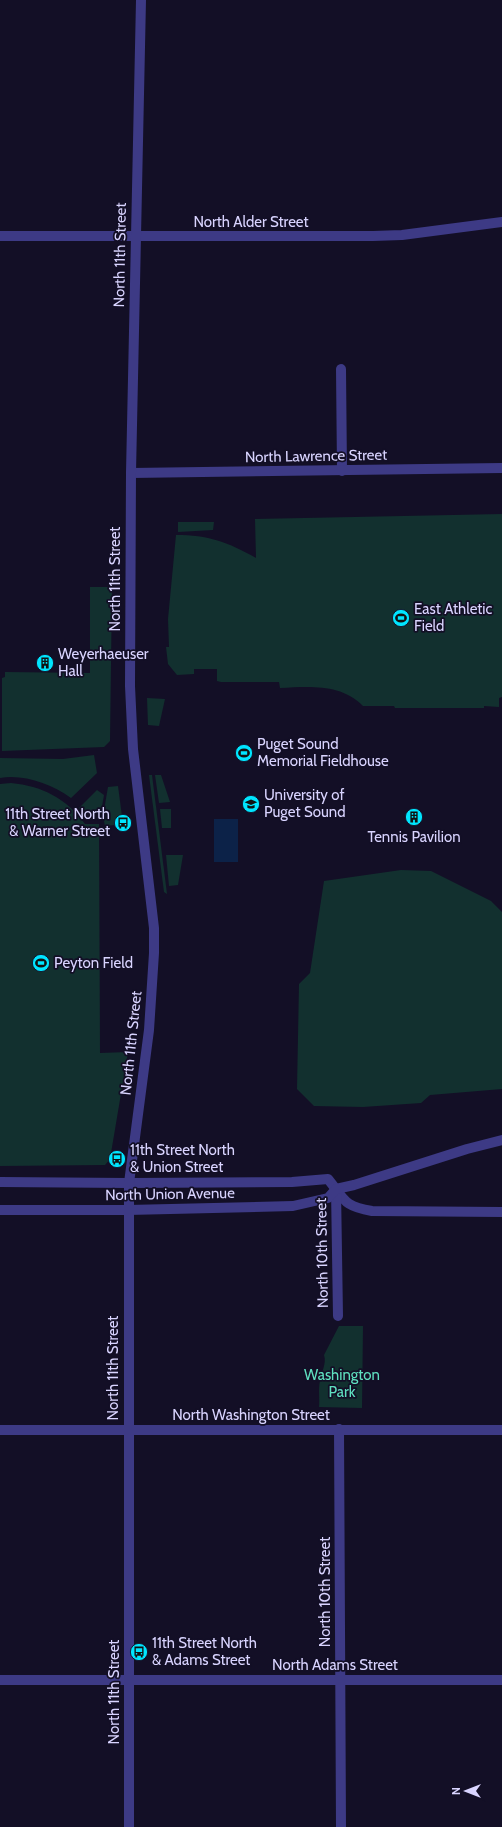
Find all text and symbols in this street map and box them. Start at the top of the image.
street label: North 11th Street [110,202,130,308]
street label: North Alder Street [193,213,309,231]
street label: North Lawrence Street [245,446,387,466]
street label: North 11th Street [106,527,124,631]
place label: East Athletic Field [414,600,493,635]
sports icon: East Athletic Field [391,608,411,628]
place label: Weyerhaeuser Hall [58,645,149,680]
building icon: Weyerhaeuser Hall [35,653,55,673]
place label: Puget Sound Memorial Fieldhouse [257,735,389,770]
sports icon: Puget Sound Memorial Fieldhouse [234,743,254,763]
place label: University of Puget Sound [264,786,346,821]
school or university icon: University of Puget Sound [241,794,261,814]
place label: 11th Street North & Warner Street [5,805,110,840]
building icon: Tennis Pavilion [404,807,424,827]
bus stop icon: 11th Street North & Warner Street [113,813,133,833]
place label: Tennis Pavilion [367,828,461,846]
sports icon: Peyton Field [31,953,51,973]
place label: Peyton Field [54,954,133,972]
street label: North 11th Street [117,990,145,1096]
place label: 11th Street North & Union Street [130,1141,235,1176]
bus stop icon: 11th Street North & Union Street [107,1149,127,1169]
street label: North Union Avenue [105,1184,235,1204]
street label: North 10th Street [312,1198,332,1308]
street label: North 11th Street [104,1316,122,1420]
park label: Washington Park [304,1366,380,1401]
street label: North Washington Street [172,1406,330,1424]
street label: North 10th Street [316,1537,334,1647]
place label: 11th Street North & Adams Street [152,1634,257,1669]
street label: North 11th Street [105,1640,123,1744]
bus stop icon: 11th Street North & Adams Street [129,1642,149,1662]
street label: North Adams Street [272,1656,398,1674]
north arrow [446,1771,486,1811]
text: N [449,1787,463,1795]

